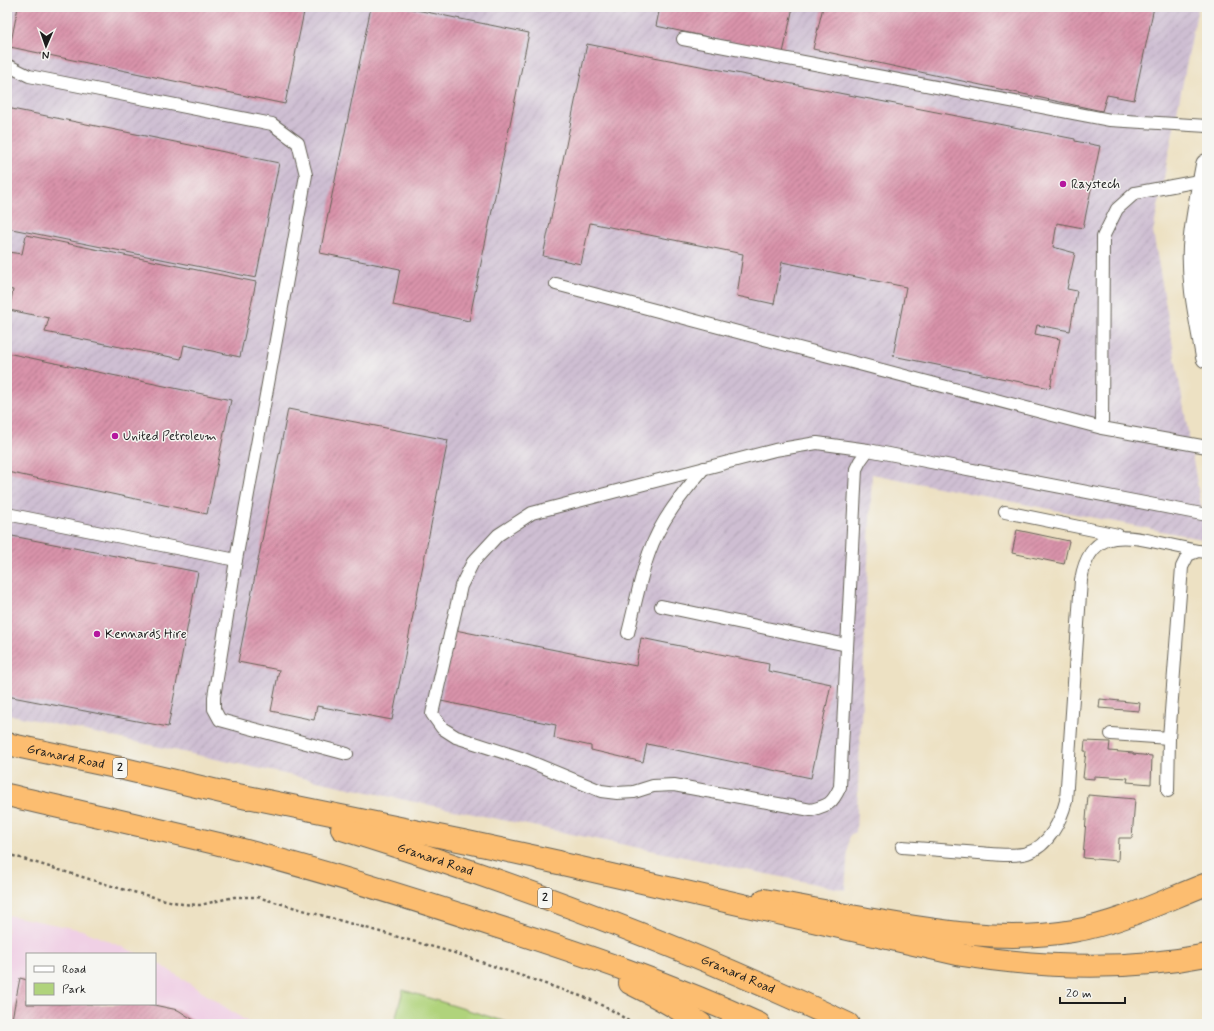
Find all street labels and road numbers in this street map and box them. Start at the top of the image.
street label: Granard Road [25,740,106,773]
road number: 2 [113,758,127,778]
street label: Granard Road [395,839,475,880]
road number: 2 [538,888,552,908]
street label: Granard Road [698,951,778,998]

